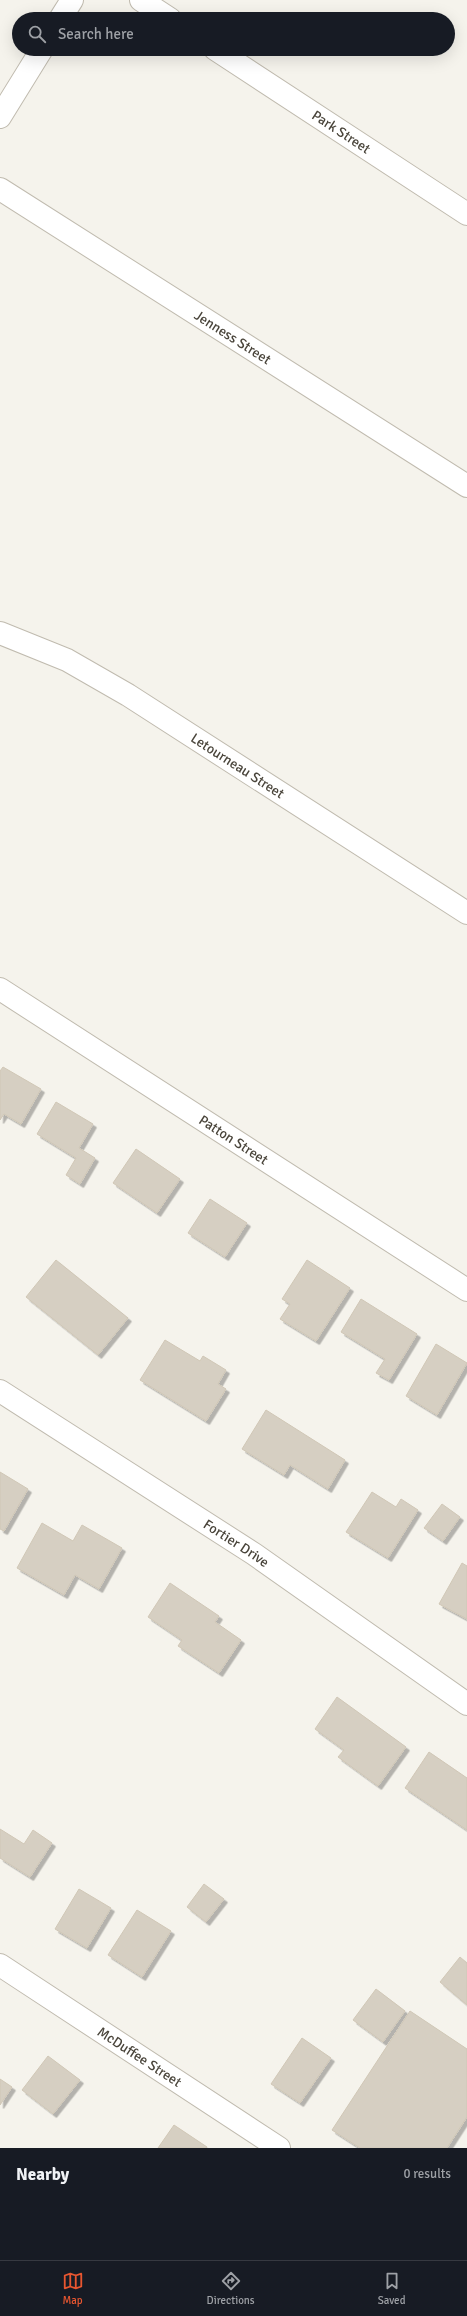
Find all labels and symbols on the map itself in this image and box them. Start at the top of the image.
street label: Park Street [309,106,374,157]
street label: Jenness Street [191,306,274,368]
street label: Letourneau Street [188,729,288,802]
street label: Patton Street [196,1111,271,1168]
street label: Fortier Drive [200,1515,273,1571]
street label: McDuffee Street [94,2023,185,2090]

